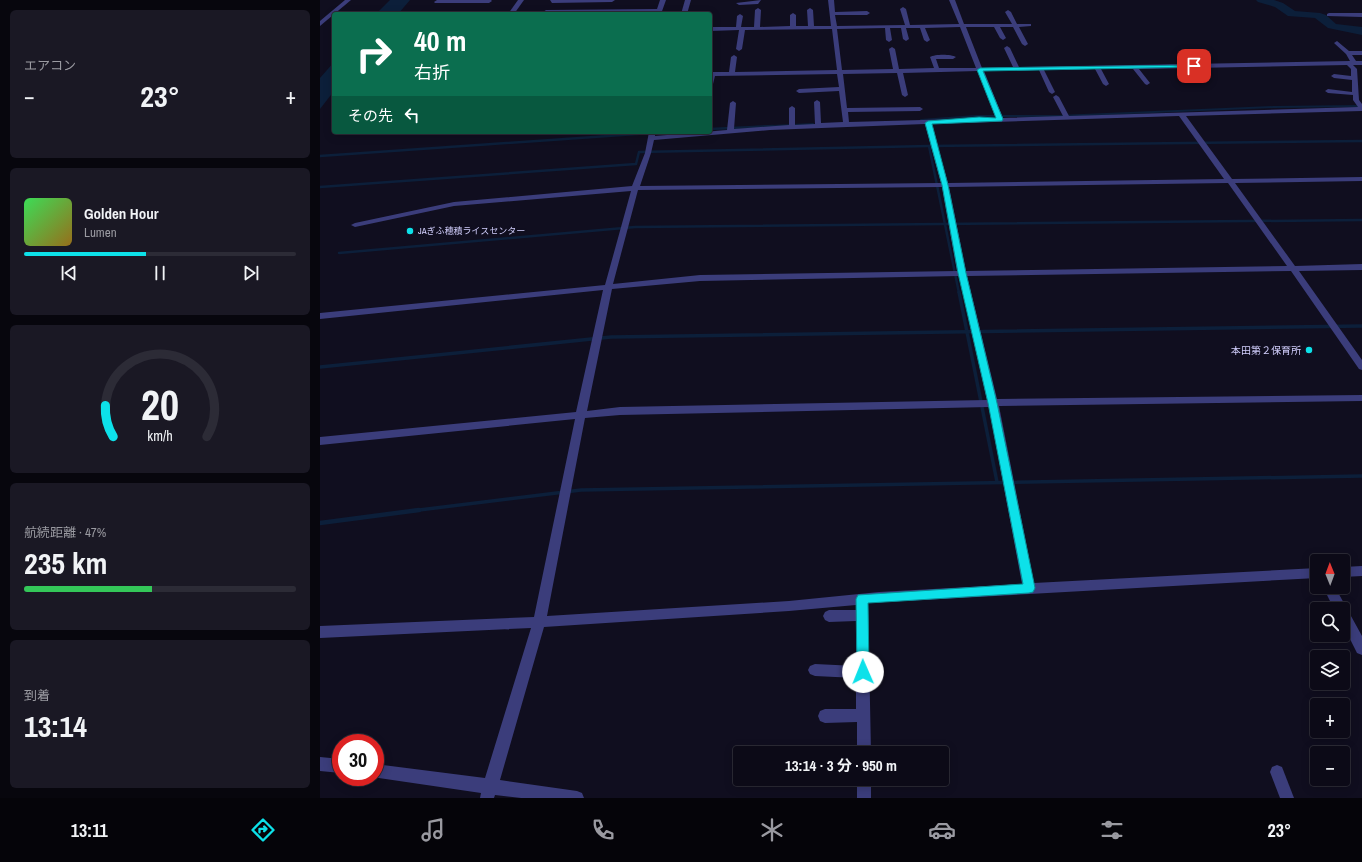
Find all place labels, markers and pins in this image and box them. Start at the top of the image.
pin [1177,49,1211,83]
place label: JAぎふ穂積ライスセンター [418,225,525,237]
marker: JAぎふ穂積ライスセンター [405,226,415,236]
place label: 本田第２保育所 [1231,344,1301,357]
marker: 本田第２保育所 [1304,345,1314,355]

